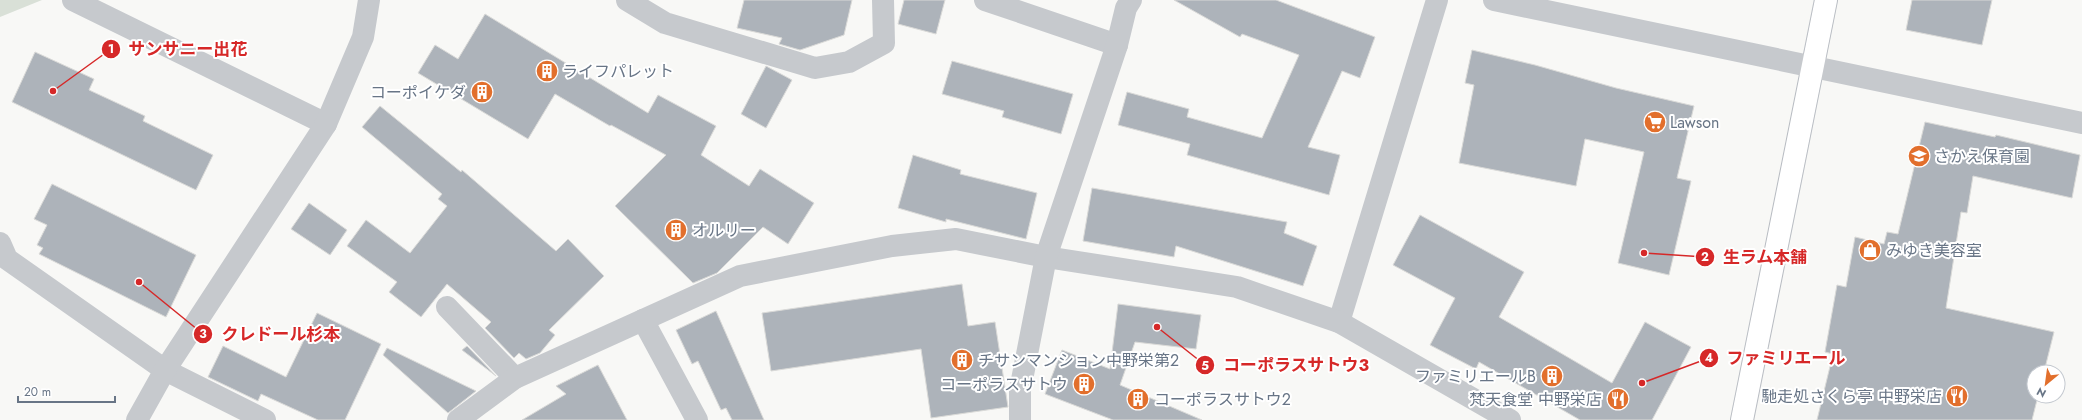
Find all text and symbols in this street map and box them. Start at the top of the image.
callout: サンサニー出花 [101,34,256,63]
text: サンサニー出花 [129,37,248,61]
text: 1 [108,40,114,58]
building icon: ライフパレット [534,58,560,84]
place label: ライフパレット [562,60,674,83]
building icon: コーポイケダ [469,79,495,105]
place label: コーポイケダ [370,81,466,104]
supermarket icon: Lawson [1642,109,1668,135]
place label: Lawson [1670,111,1719,134]
school or university icon: さかえ保育園 [1906,143,1932,169]
place label: さかえ保育園 [1934,145,2030,168]
building icon: オルリー [663,217,689,243]
place label: オルリー [692,219,756,242]
shop icon: みゆき美容室 [1857,237,1883,263]
place label: みゆき美容室 [1886,239,1982,262]
callout: 生ラム本舗 [1695,242,1816,271]
text: 生ラム本舗 [1723,245,1807,269]
text: 2 [1701,248,1709,266]
callout: クレドール杉本 [193,319,348,348]
text: クレドール杉本 [222,322,341,346]
text: 3 [199,325,207,343]
callout: ファミリエール [1699,343,1854,372]
text: ファミリエール [1727,346,1846,370]
building icon: チサンマンション中野栄第2 [949,347,975,373]
place label: チサンマンション中野栄第2 [978,349,1179,372]
text: 4 [1705,349,1713,367]
callout: コーポラスサトウ3 [1195,351,1378,380]
text: コーポラスサトウ3 [1223,353,1370,377]
text: 5 [1201,357,1209,375]
building icon: ファミリエールB [1539,363,1565,389]
north arrow [2026,364,2066,404]
place label: ファミリエールB [1415,365,1536,388]
building icon: コーポラスサトウ [1071,371,1097,397]
place label: コーポラスサトウ [940,373,1068,396]
scale bar [18,378,115,404]
text: 20 m [24,383,51,401]
restaurant icon: 馳走処さくら亭 中野栄店 [1944,383,1970,409]
text: N [2033,384,2049,402]
place label: 馳走処さくら亭 中野栄店 [1761,385,1942,408]
building icon: コーポラスサトウ2 [1125,386,1151,412]
restaurant icon: 梵天食堂 中野栄店 [1605,386,1631,412]
place label: コーポラスサトウ2 [1154,388,1291,411]
place label: 梵天食堂 中野栄店 [1469,388,1602,411]

